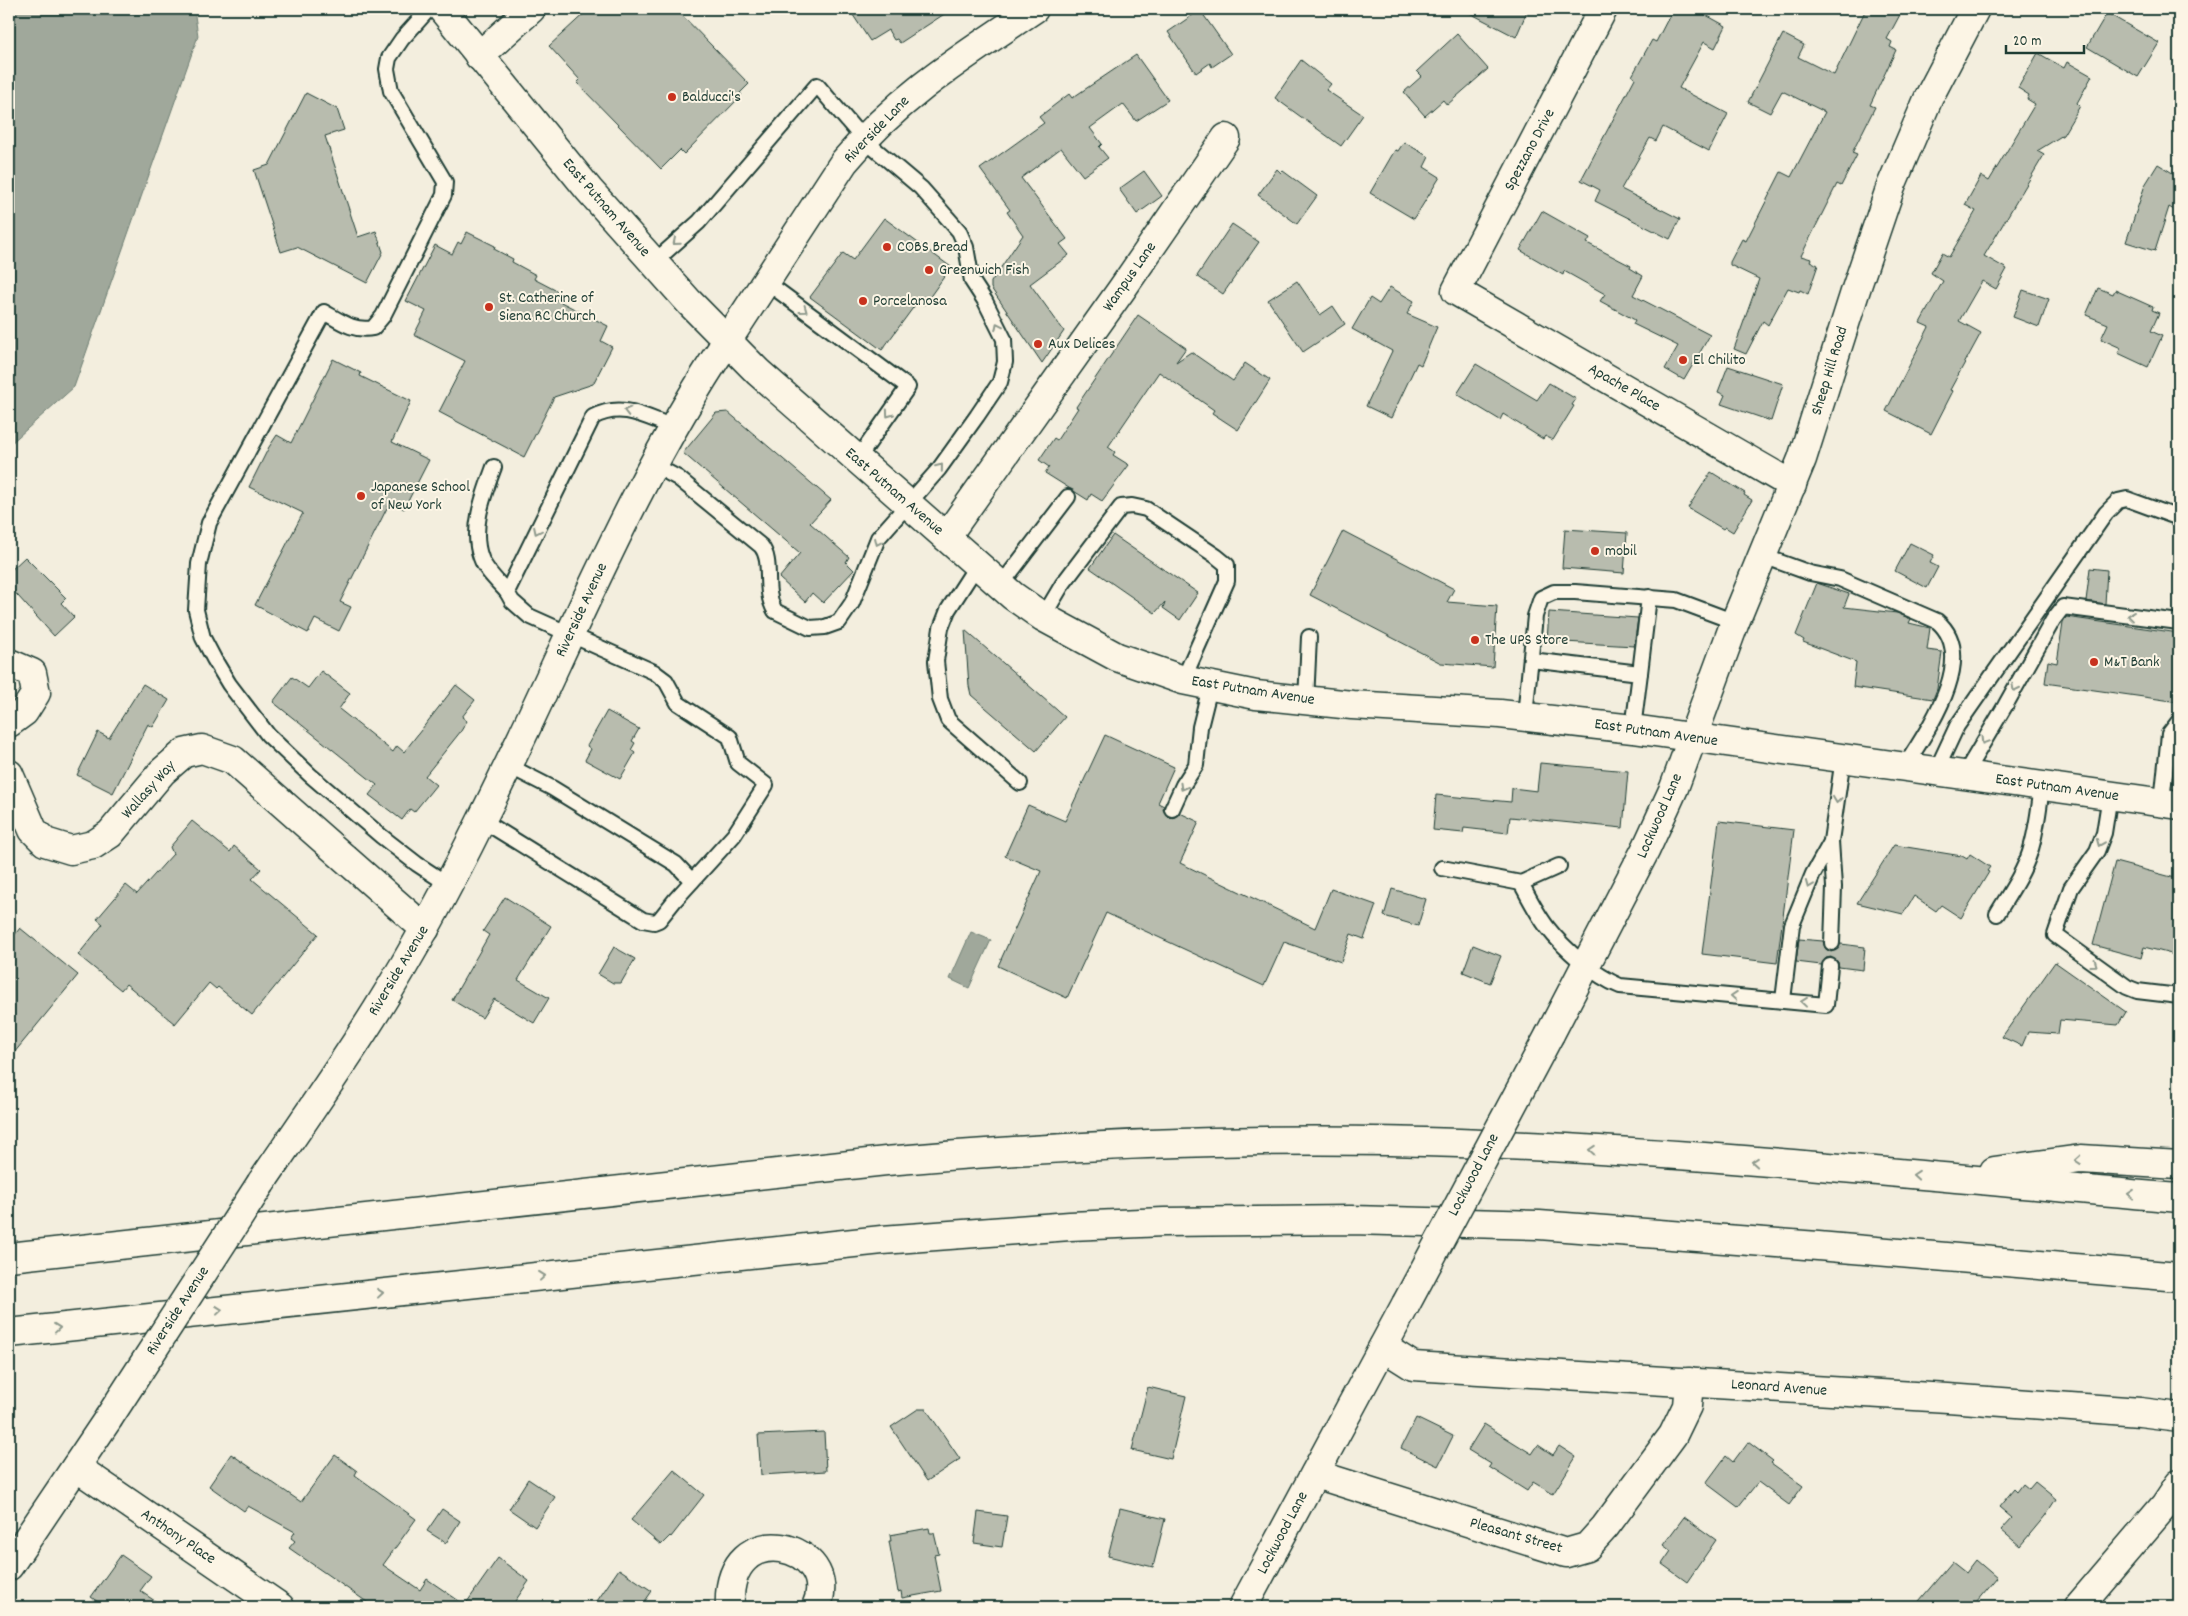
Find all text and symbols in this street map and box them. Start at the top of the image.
scale bar [2006,22,2083,54]
text: 20 m [2013,31,2041,53]
place label: Balducci's [682,86,741,109]
marker: Balducci's [666,91,678,103]
street label: Riverside Lane [839,91,915,169]
street label: Spezzano Drive [1499,105,1561,195]
street label: East Putnam Avenue [556,153,656,263]
place label: COBS Bread [897,236,968,259]
one-way arrow [672,237,681,246]
street label: Wampus Lane [1097,237,1163,317]
marker: COBS Bread [881,241,893,253]
place label: Greenwich Fish [939,259,1029,282]
marker: Greenwich Fish [923,264,935,276]
place label: St. Catherine of Siena RC Church [499,287,596,328]
place label: Porcelanosa [873,290,947,313]
marker: Porcelanosa [857,295,869,307]
marker: St. Catherine of Siena RC Church [483,301,495,313]
one-way arrow [798,304,808,313]
one-way arrow [994,322,1004,331]
street label: Sheep Hill Road [1806,324,1854,418]
place label: Aux Delices [1048,333,1116,356]
marker: Aux Delices [1032,338,1044,350]
place label: El Chilito [1693,349,1746,372]
marker: El Chilito [1677,354,1689,366]
street label: Apache Place [1584,358,1664,418]
one-way arrow [622,406,631,417]
one-way arrow [886,408,895,418]
street label: East Putnam Avenue [839,442,949,542]
one-way arrow [934,464,943,473]
place label: Japanese School of New York [371,476,470,517]
marker: Japanese School of New York [355,490,367,502]
one-way arrow [532,526,543,535]
one-way arrow [873,537,884,546]
place label: mobil [1605,540,1637,563]
marker: mobil [1589,545,1601,557]
street label: Riverside Avenue [550,559,614,661]
one-way arrow [2127,611,2135,622]
place label: The UPS Store [1485,629,1568,652]
marker: The UPS Store [1469,634,1481,646]
place label: M&T Bank [2104,651,2160,674]
marker: M&T Bank [2088,656,2100,668]
street label: East Putnam Avenue [1190,670,1316,712]
one-way arrow [2011,683,2021,692]
street label: East Putnam Avenue [1593,713,1719,753]
one-way arrow [1981,735,1991,744]
street label: Wallasy Way [116,755,182,824]
street label: East Putnam Avenue [1994,768,2120,808]
street label: Lockwood Lane [1631,770,1689,862]
one-way arrow [1179,781,1189,790]
one-way arrow [1832,796,1843,804]
one-way arrow [2096,838,2107,847]
one-way arrow [1805,880,1815,888]
street label: Riverside Avenue [363,921,435,1021]
one-way arrow [2089,958,2098,967]
one-way arrow [1730,991,1738,1002]
one-way arrow [1800,997,1808,1008]
street label: Lockwood Lane [1443,1129,1505,1221]
one-way arrow [1588,1145,1596,1156]
one-way arrow [2074,1154,2082,1165]
one-way arrow [1750,1157,1758,1168]
one-way arrow [1912,1170,1920,1181]
one-way arrow [2126,1189,2134,1200]
street label: Riverside Avenue [141,1262,215,1360]
one-way arrow [538,1271,546,1282]
one-way arrow [377,1288,385,1299]
one-way arrow [215,1305,223,1316]
one-way arrow [54,1323,62,1334]
street label: Leonard Avenue [1730,1373,1828,1403]
street label: Lockwood Lane [1252,1487,1314,1579]
street label: Anthony Place [136,1503,220,1571]
street label: Pleasant Street [1467,1512,1565,1560]

